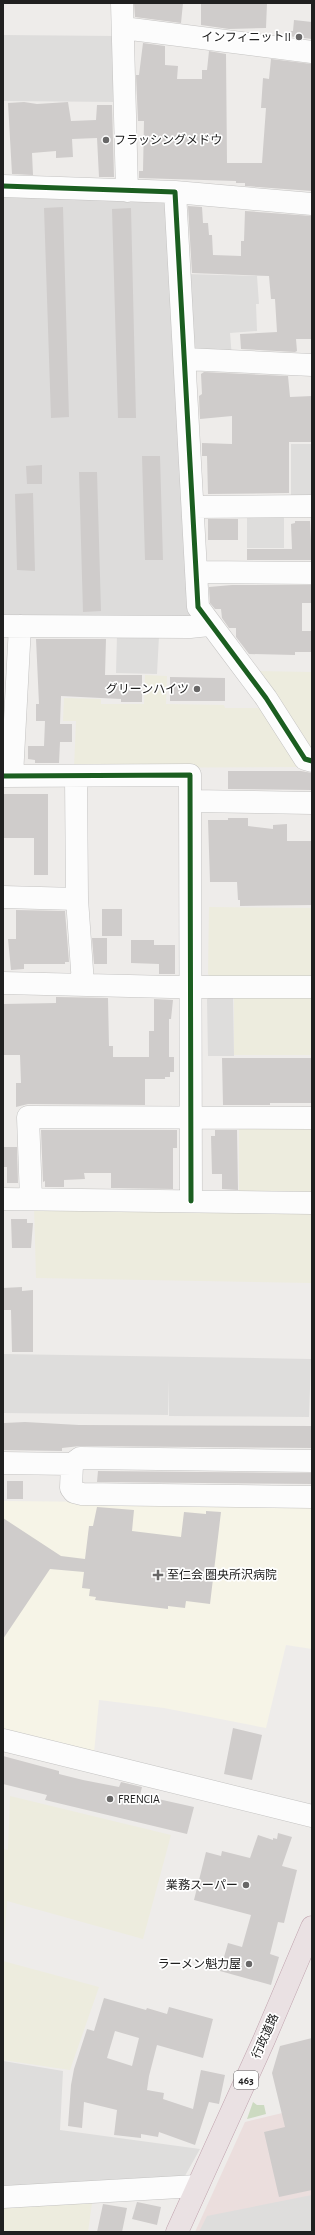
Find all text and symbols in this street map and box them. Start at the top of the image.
place label: インフィニットII [201,31,291,43]
marker: インフィニットII [294,32,304,42]
place label: フラッシングメドウ [114,133,222,146]
marker: フラッシングメドウ [101,135,111,145]
place label: グリーンハイツ [106,682,189,695]
marker: グリーンハイツ [192,684,202,694]
place label: 至仁会 圏央所沢病院 [167,1568,277,1581]
marker: 至仁会 圏央所沢病院 [152,1569,164,1581]
place label: FRENCIA [118,1793,160,1805]
marker: FRENCIA [105,1794,115,1804]
place label: 業務スーパー [166,1878,238,1891]
marker: 業務スーパー [241,1880,251,1890]
place label: ラーメン魁力屋 [157,1957,241,1970]
marker: ラーメン魁力屋 [244,1959,254,1969]
street label: 行政道路 [249,2011,280,2060]
road number: 463 [234,2071,258,2089]

